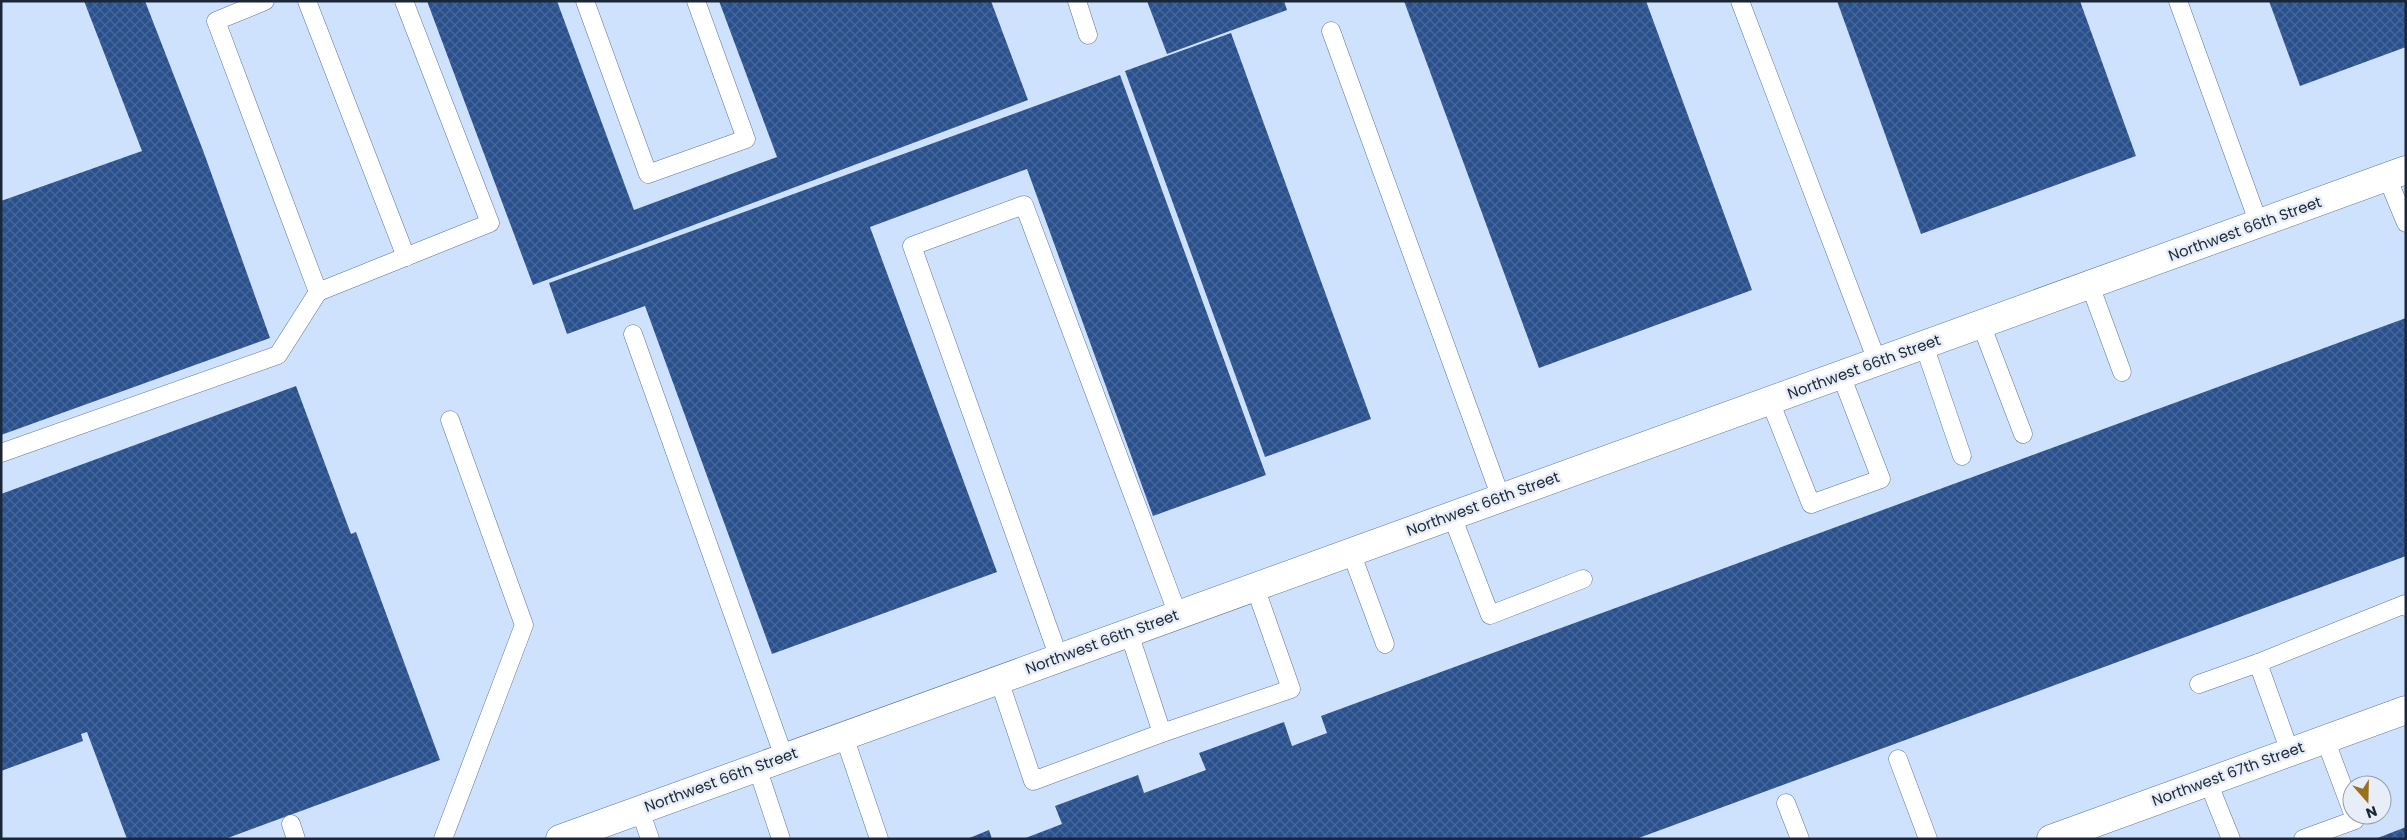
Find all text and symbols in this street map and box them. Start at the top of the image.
street label: Northwest 66th Street [2165,191,2324,266]
street label: Northwest 66th Street [1784,329,1943,404]
street label: Northwest 66th Street [1403,466,1562,541]
street label: Northwest 66th Street [1022,604,1181,679]
street label: Northwest 67th Street [2149,736,2307,811]
street label: Northwest 66th Street [641,742,800,817]
north arrow [2342,775,2392,825]
text: N [2363,801,2380,823]

